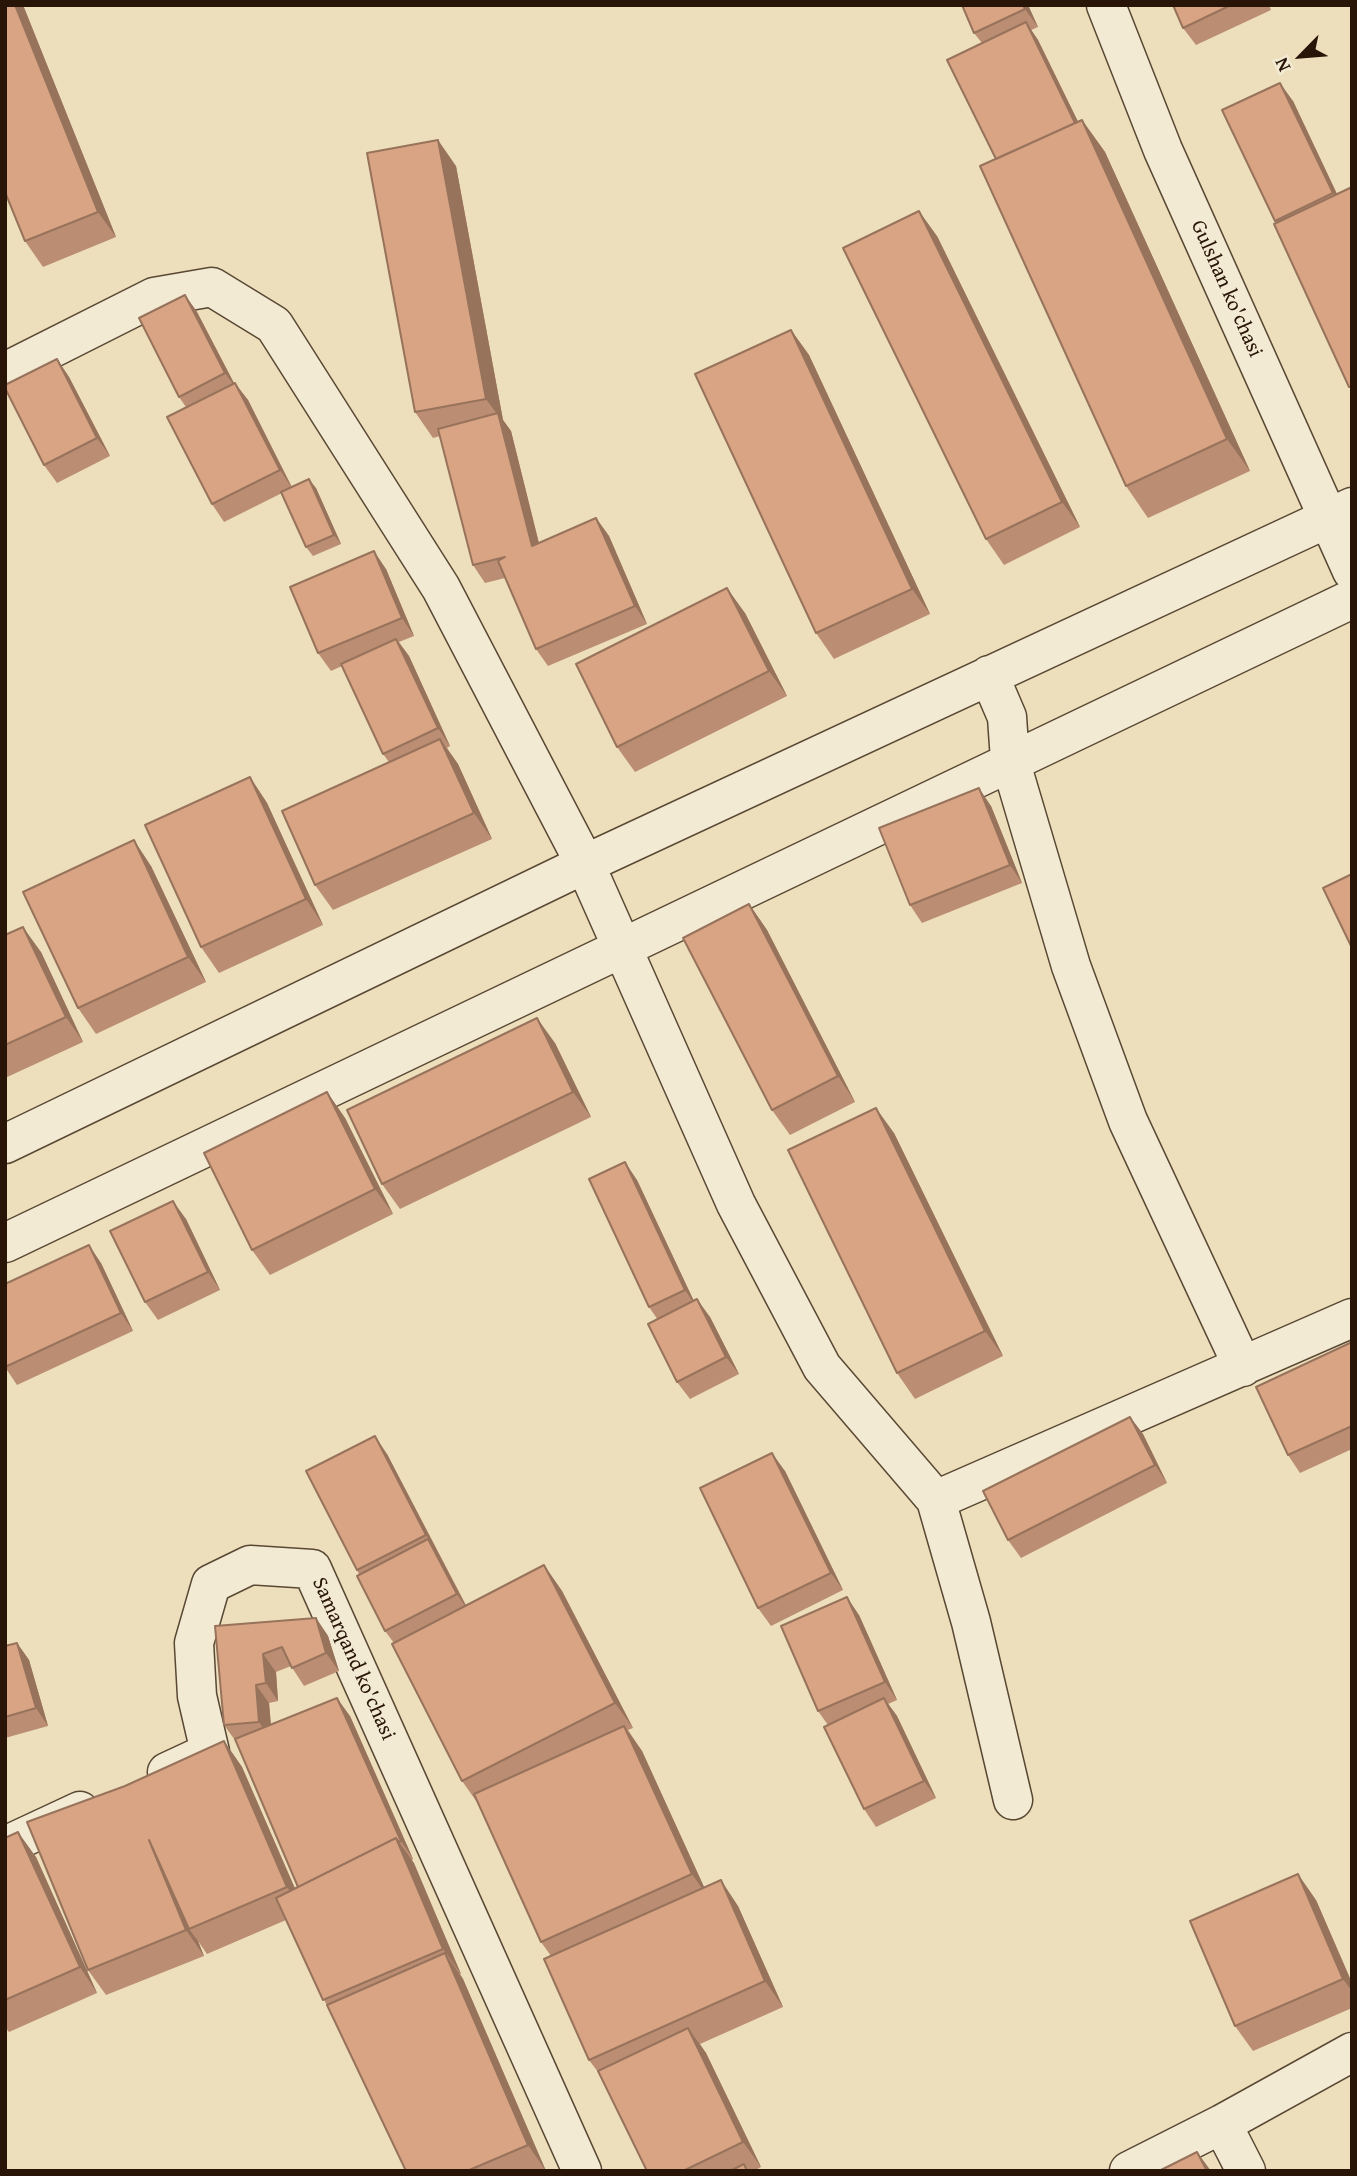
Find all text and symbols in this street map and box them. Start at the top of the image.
north arrow [1266,21,1336,91]
text: N [1267,53,1297,77]
street label: Gulshan ko'chasi [1185,217,1267,361]
street label: Samarqand ko'chasi [306,1574,400,1744]

